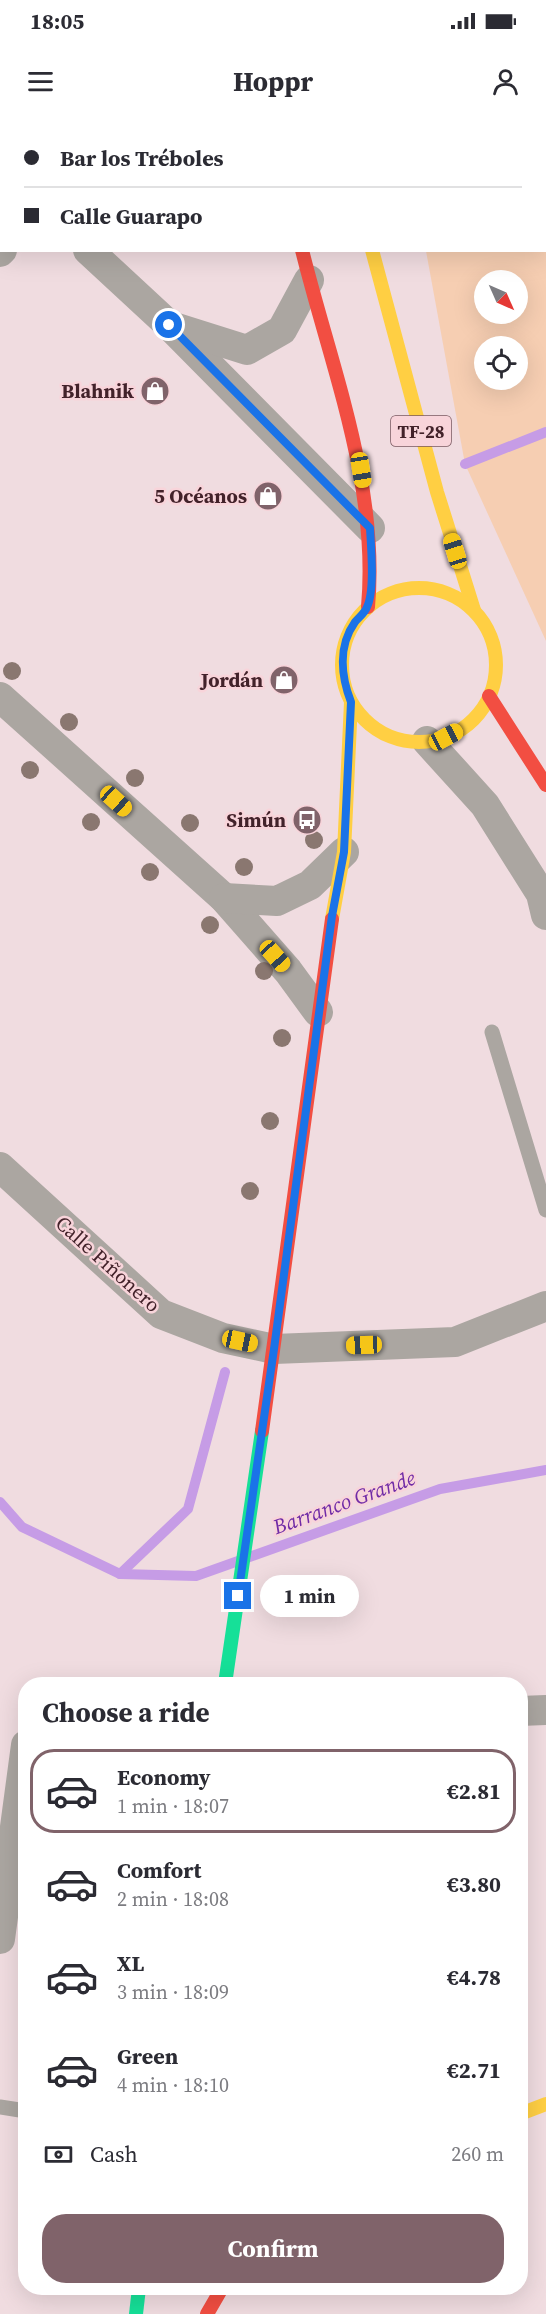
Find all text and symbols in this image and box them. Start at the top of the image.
text: 18:05 [30,6,84,36]
text: Hoppr [233,63,313,100]
icon: menu [24,65,57,98]
icon: person [489,65,522,98]
text: Bar los Tréboles [60,143,224,173]
text: Calle Guarapo [60,201,202,231]
north arrow [474,270,528,324]
map controls [474,270,528,390]
route start [155,311,182,338]
button: locate [474,336,528,390]
shop icon: Blahnik [139,375,171,407]
place label: Blahnik [61,377,134,405]
road number: TF-28 [391,416,451,446]
car [349,451,373,489]
shop icon: 5 Océanos [252,480,284,512]
place label: 5 Océanos [154,482,247,510]
car [441,531,469,571]
shop icon: Jordán [268,664,300,696]
place label: Jordán [199,666,263,694]
car [426,721,466,753]
car [97,782,135,820]
bus stop icon: Simún [291,804,323,836]
place label: Simún [226,806,286,834]
car [256,937,294,975]
street label: Calle Piñonero [50,1209,166,1319]
car [221,1328,259,1354]
car [346,1335,382,1355]
water label: Barranco Grande [268,1463,420,1542]
callout: 1 min [259,1575,358,1617]
route end [224,1582,251,1609]
text: 1 min [284,1582,335,1610]
text: Choose a ride [42,1694,210,1731]
text: Economy [117,1762,211,1792]
icon: car [45,1764,99,1818]
text: €2.81 [447,1776,501,1806]
text: 1 min · 18:07 [117,1792,229,1820]
text: Comfort [117,1855,201,1885]
icon: car [45,1857,99,1911]
text: €3.80 [447,1869,501,1899]
text: 2 min · 18:08 [117,1885,229,1913]
text: XL [117,1948,144,1978]
icon: car [45,1950,99,2004]
text: €4.78 [447,1962,501,1992]
text: 3 min · 18:09 [117,1978,229,2006]
text: Green [117,2041,178,2071]
icon: car [45,2043,99,2097]
text: €2.71 [447,2055,501,2085]
text: 4 min · 18:10 [117,2071,229,2099]
icon: cash [42,2138,75,2171]
text: Cash [90,2139,138,2169]
text: 260 m [451,2140,504,2168]
button: Confirm [42,2214,504,2283]

